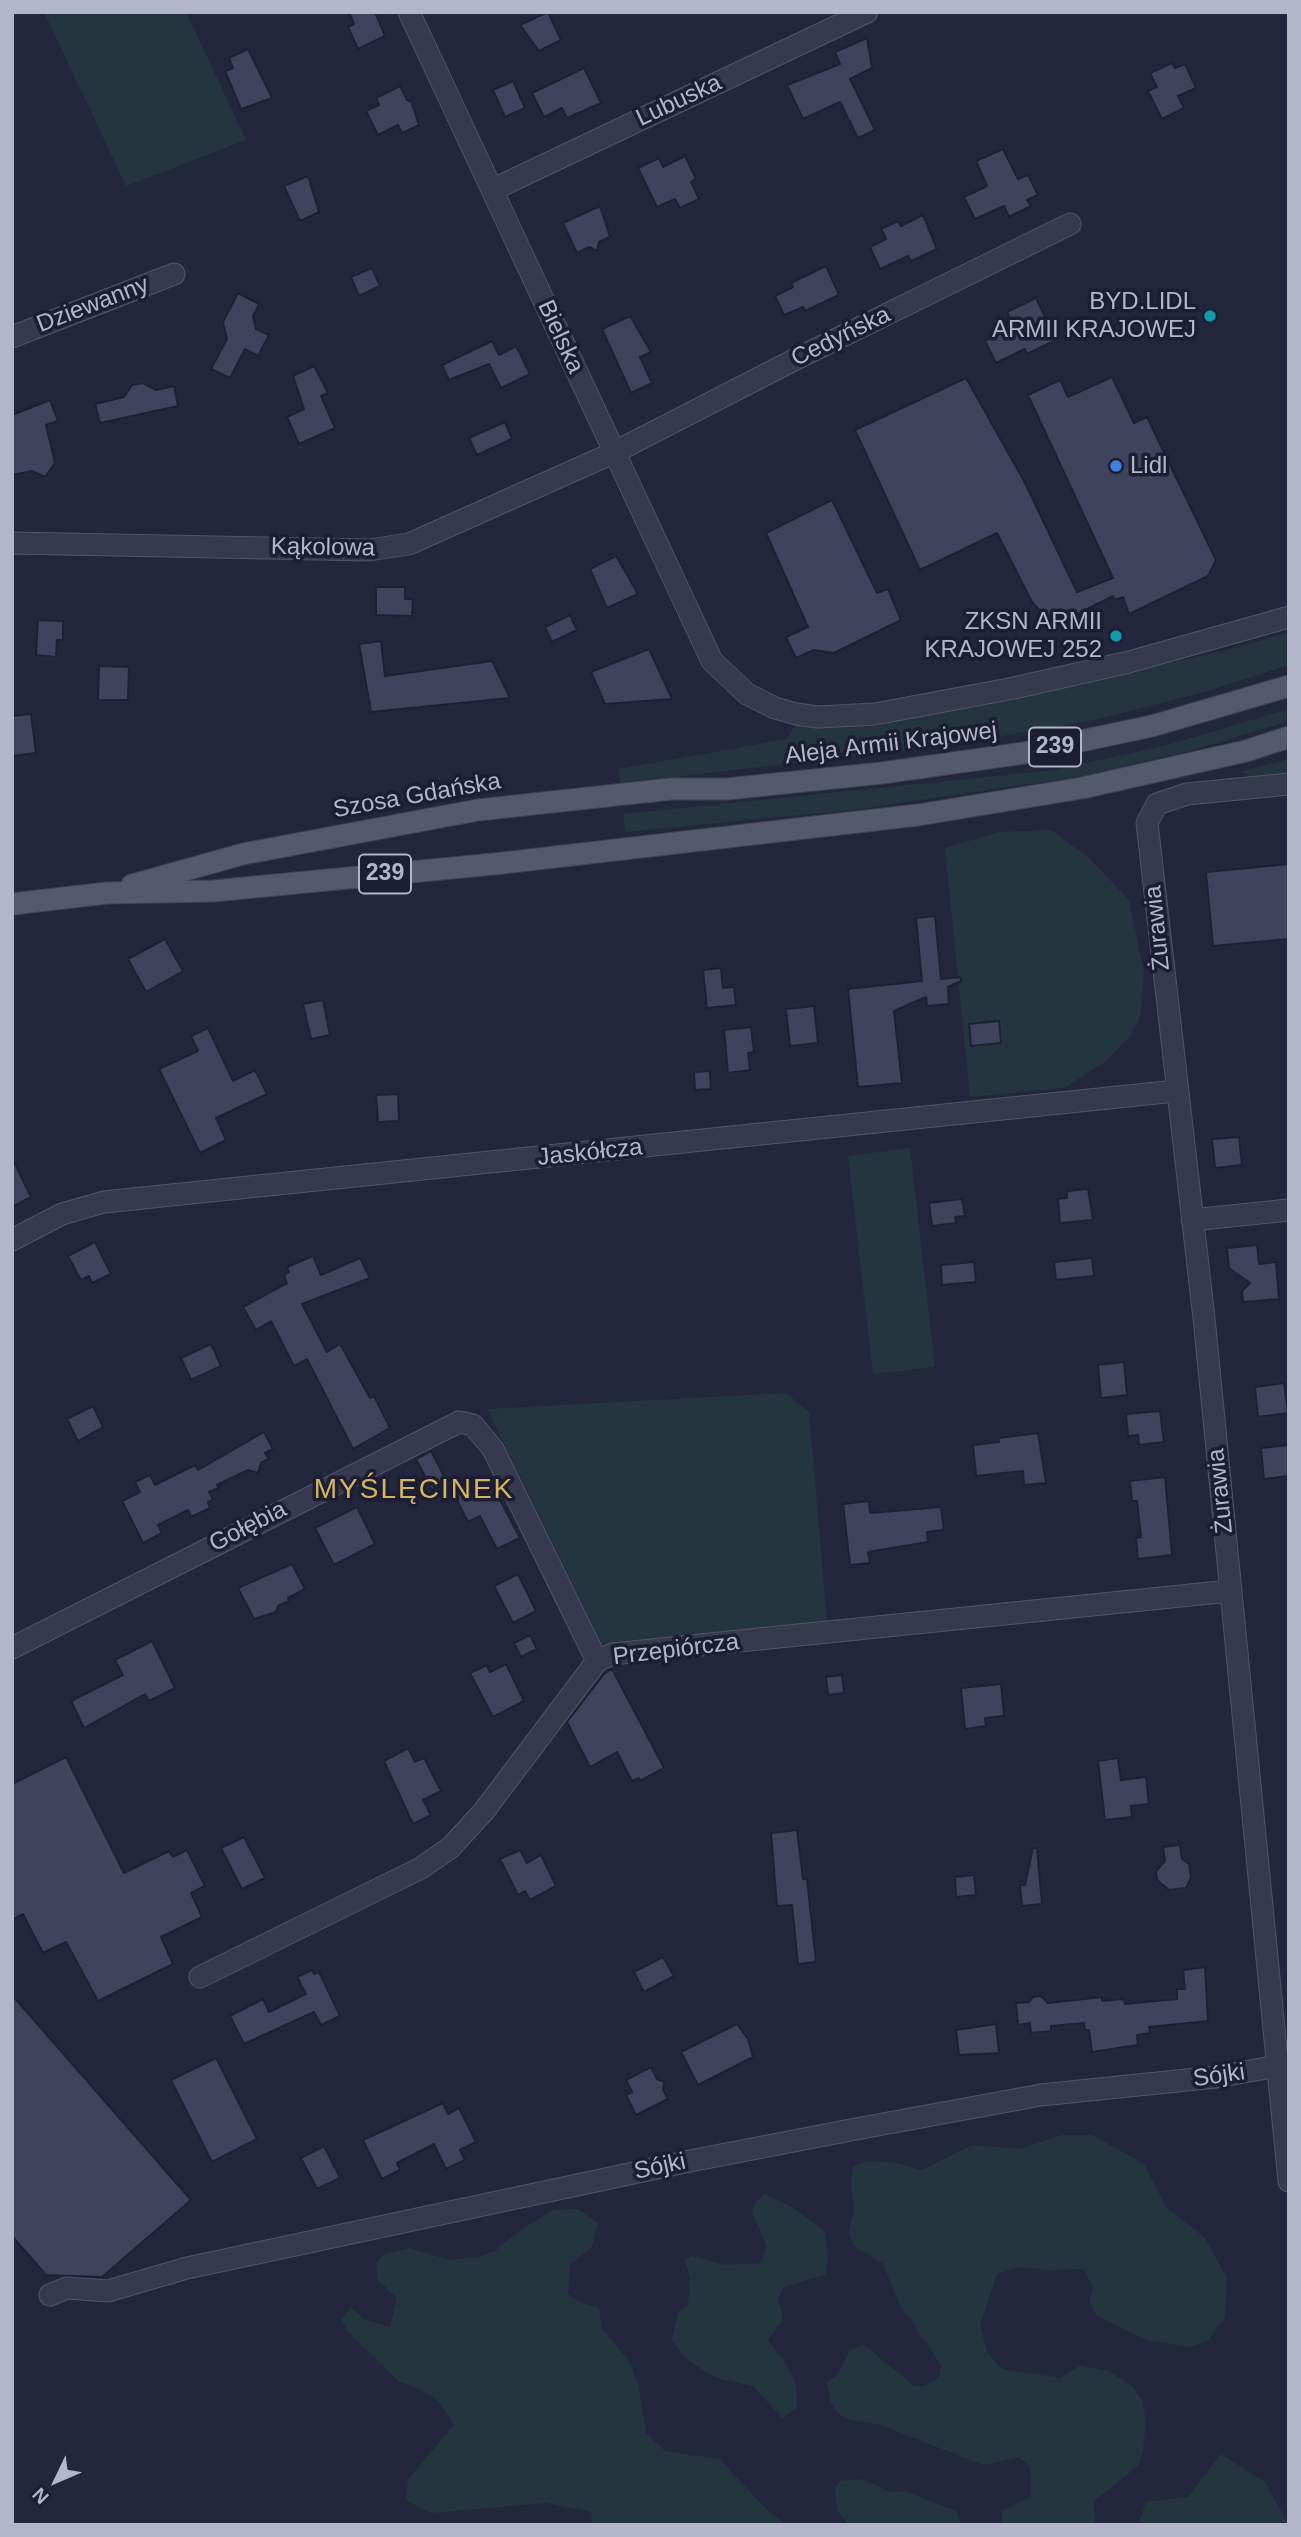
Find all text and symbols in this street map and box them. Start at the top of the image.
street label: Lubuska [632,69,726,133]
street label: Dziewanny [33,271,153,339]
place label: BYD.LIDL ARMII KRAJOWEJ [992,288,1196,344]
street label: Bielska [531,296,589,378]
street label: Cedyńska [787,301,895,373]
marker: BYD.LIDL ARMII KRAJOWEJ [1202,308,1218,324]
place label: Lidl [1130,452,1167,480]
marker: Lidl [1108,458,1124,474]
street label: Kąkolowa [271,533,375,563]
place label: ZKSN ARMII KRAJOWEJ 252 [925,608,1102,664]
marker: ZKSN ARMII KRAJOWEJ 252 [1108,628,1124,644]
street label: Aleja Armii Krajowej [783,717,999,771]
road number: 239 [1029,727,1081,766]
street label: Szosa Gdańska [331,767,503,825]
road number: 239 [359,854,411,894]
street label: Żurawia [1139,884,1177,972]
street label: Jaskółcza [536,1133,644,1173]
street label: Żurawia [1202,1447,1240,1535]
district label: MYŚLĘCINEK [315,1473,513,1507]
street label: Gołębia [205,1495,291,1559]
street label: Przepiórcza [611,1628,741,1672]
street label: Sójki [1191,2058,1247,2094]
street label: Sójki [632,2148,688,2186]
north arrow [21,2446,91,2516]
text: N [28,2484,53,2508]

